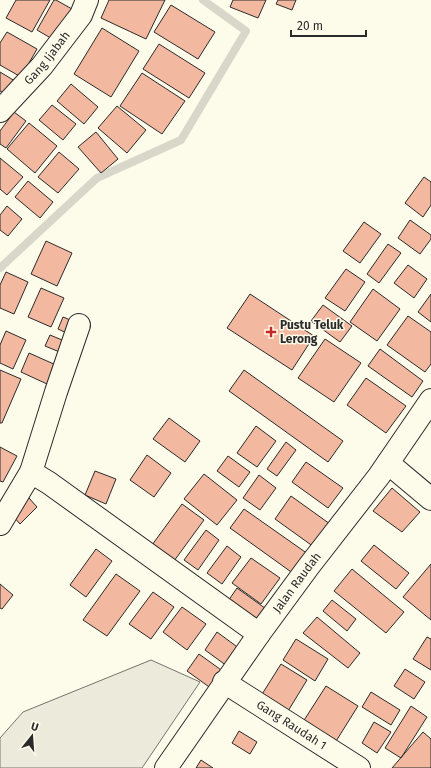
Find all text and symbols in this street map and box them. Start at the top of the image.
scale bar [291,12,366,38]
text: 20 m [297,19,323,33]
street label: Gang Ijabah [21,29,73,87]
place label: Pustu Teluk Lerong [280,318,344,346]
marker: Pustu Teluk Lerong [265,326,277,338]
street label: Jalan Raudah [270,550,324,616]
street label: Gang Raudah 1 [254,697,329,752]
north arrow [12,716,52,756]
text: U [29,720,40,734]

